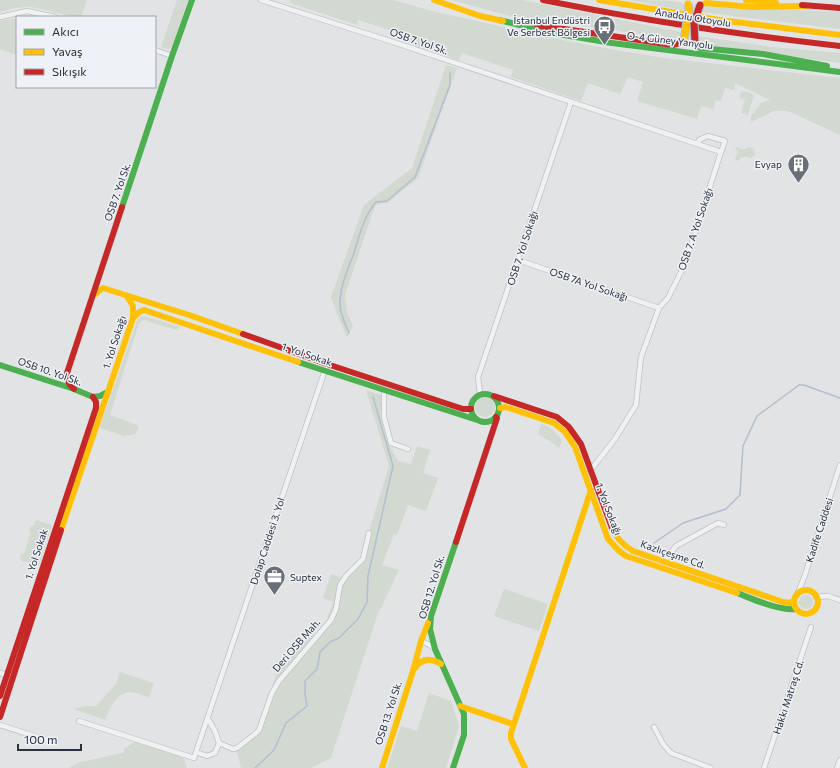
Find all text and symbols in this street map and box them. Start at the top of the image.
street label: Anadolu Otoyolu [654,5,732,29]
bus stop icon: İstanbul Endüstri Ve Serbest Bölgesi [592,13,618,46]
place label: İstanbul Endüstri Ve Serbest Bölgesi [507,14,590,38]
legend [16,16,156,88]
text: Akıcı [52,24,79,38]
street label: OSB 7. Yol Sk. [388,25,450,57]
street label: O-4 Güney Yanyolu [626,29,714,51]
text: Yavaş [52,44,83,58]
text: Sıkışık [52,64,87,78]
building icon: Evyap [785,151,811,184]
place label: Evyap [755,158,782,170]
street label: OSB 7. Yol Sk. [101,161,133,223]
street label: OSB 7. A Yol Sokağı [675,186,715,272]
street label: OSB 7. Yol Sokağı [504,209,540,287]
street label: OSB 7A Yol Sokağı [548,265,630,303]
street label: 1. Yol Sokağı [100,314,128,370]
street label: 1. Yol Sokak [280,340,334,368]
street label: OSB 10. Yol Sk. [16,354,84,388]
street label: 1. Yol Sokağı [594,481,624,537]
street label: Dolap Caddesi 3. Yol [247,496,287,586]
street label: Kadife Caddesi [803,496,835,564]
street label: 1. Yol Sokak [22,527,50,581]
street label: Kazlıçeşme Cd. [639,537,707,571]
street label: OSB 12. Yol Sk. [416,554,446,620]
office icon: Suptex [262,564,288,597]
place label: Suptex [290,571,323,583]
street label: Deri OSB Mah. [270,616,322,674]
street label: Hakkı Matraş Cd. [770,658,806,736]
street label: OSB 13. Yol Sk. [372,680,404,746]
scale bar [18,726,81,752]
text: 100 m [24,732,58,746]

